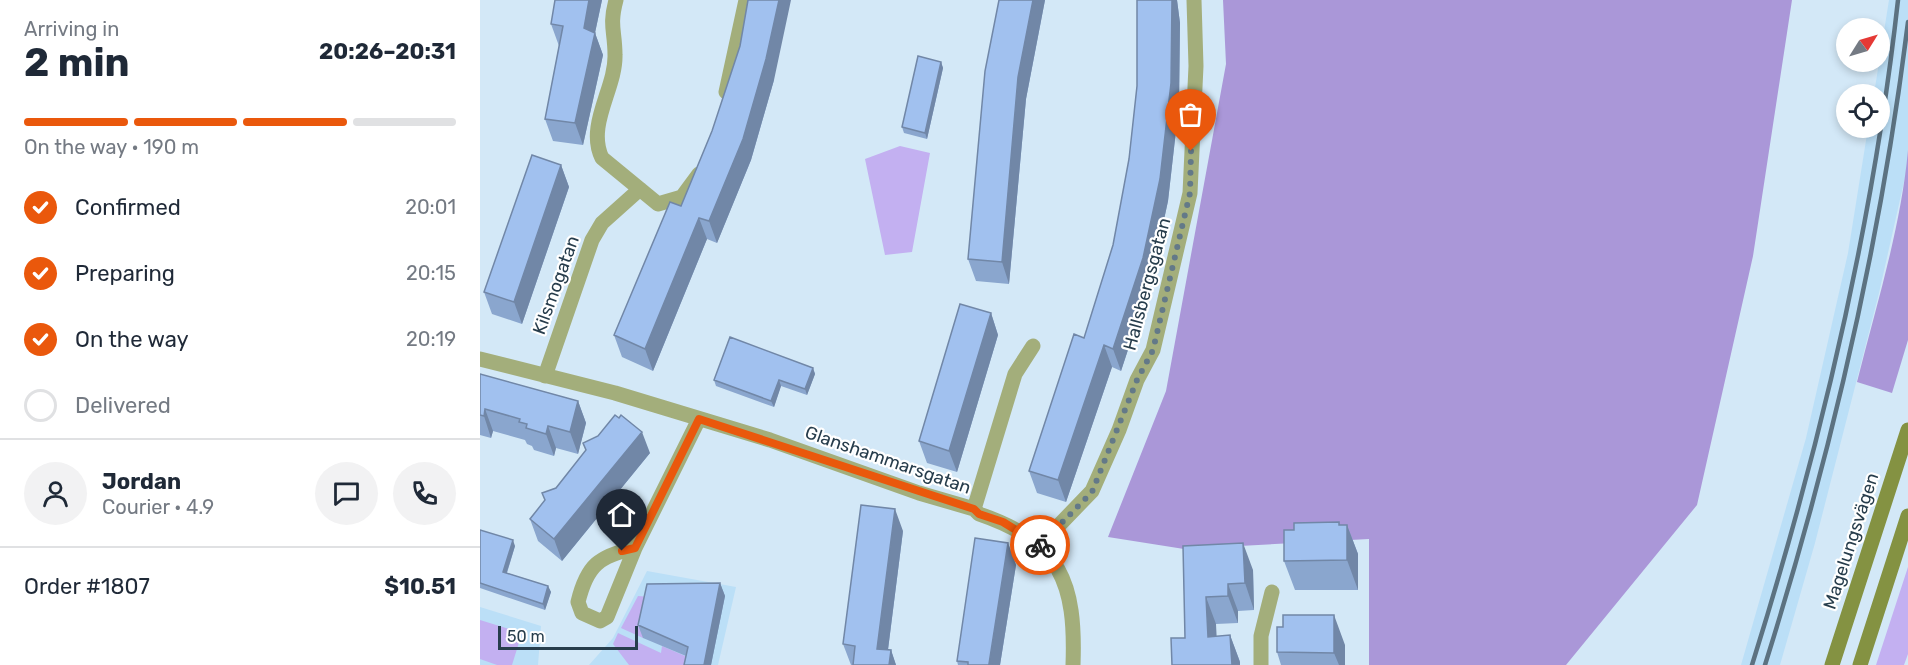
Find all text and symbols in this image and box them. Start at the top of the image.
text: Arriving in [24,17,119,41]
north arrow [1836,18,1890,72]
map controls [1836,18,1890,138]
text: 20:26–20:31 [319,38,456,65]
text: 2 min [24,40,130,86]
button: locate [1836,84,1890,138]
pin [1165,89,1216,151]
icon: bag [1174,98,1207,131]
text: On the way · 190 m [24,135,199,159]
icon: check [24,191,57,224]
text: Confirmed [75,194,181,221]
text: 20:01 [405,195,456,219]
street label: Hallsbergsgatan [1119,215,1175,353]
street label: Kilsmogatan [528,233,584,337]
icon: check [24,257,57,290]
text: Preparing [75,260,175,287]
text: 20:15 [406,261,456,285]
icon: check [24,323,57,356]
text: On the way [75,326,189,353]
text: 20:19 [406,327,456,351]
text: Delivered [75,392,171,419]
street label: Glanshammarsgatan [802,421,974,499]
button: person [24,462,87,525]
button: chat [315,462,378,525]
button: phone [393,462,456,525]
text: Jordan [102,468,181,495]
street label: Magelungsvägen [1819,470,1883,612]
pin [596,489,647,551]
text: Courier · 4.9 [102,495,214,519]
icon: home [605,498,638,531]
courier [1010,515,1070,575]
icon: bike [1024,529,1057,562]
text: Order #1807 [24,573,150,600]
text: $10.51 [384,573,456,600]
scale bar [498,623,638,650]
text: 50 m [507,627,545,646]

